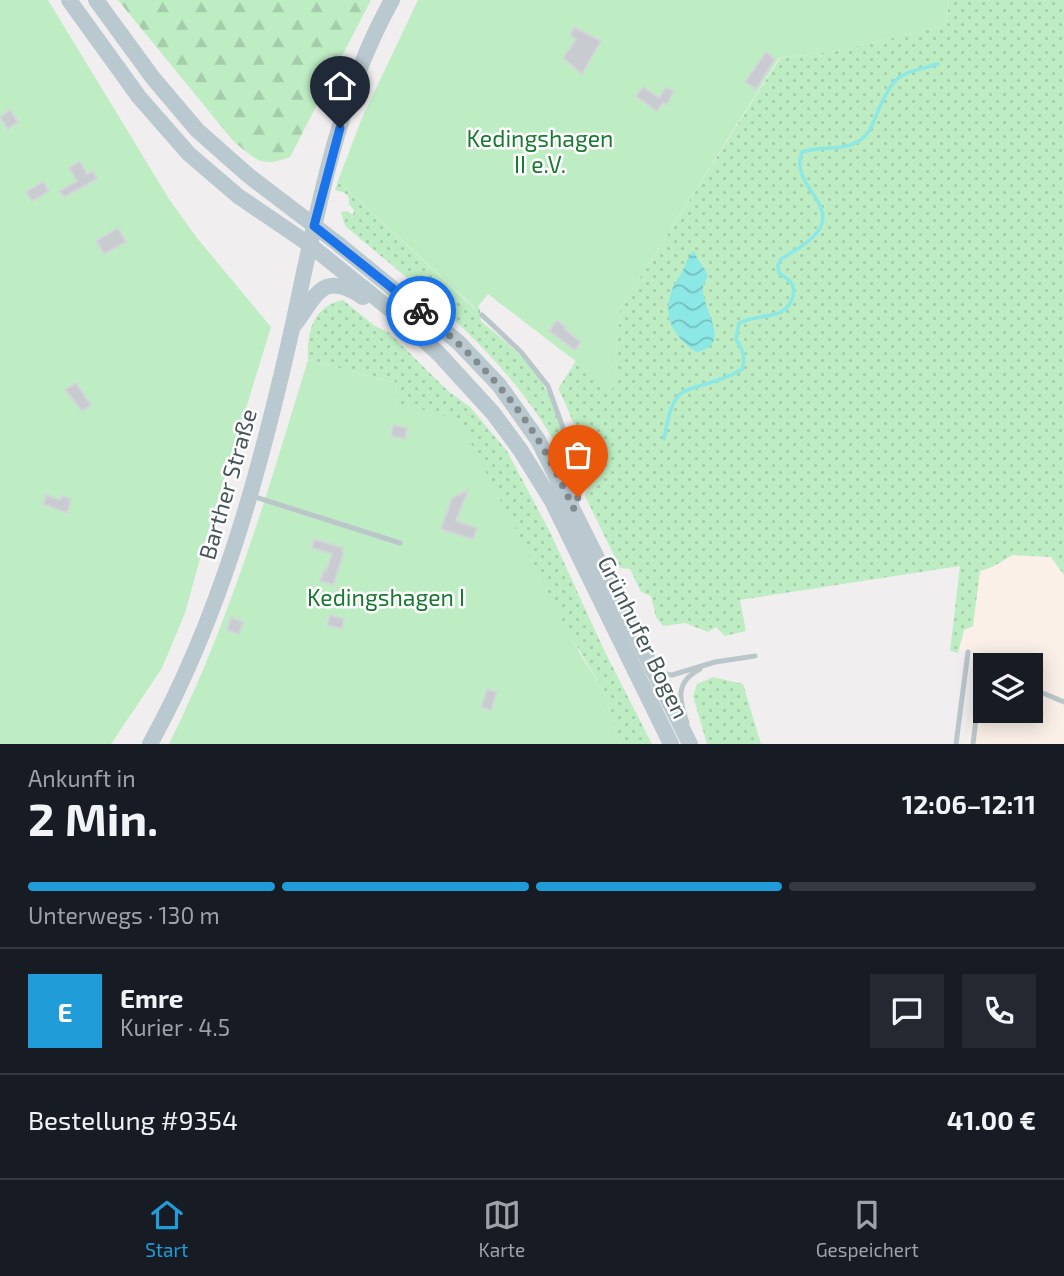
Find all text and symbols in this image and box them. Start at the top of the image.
pin [310,56,370,128]
icon: home [321,67,359,105]
park label: Kedingshagen II e.V. [467,124,613,178]
courier [386,276,456,346]
icon: bike [402,292,440,330]
street label: Barther Straße [192,405,262,563]
pin [548,425,608,497]
icon: bag [559,436,597,474]
street label: Grünhufer Bogen [593,551,695,723]
park label: Kedingshagen I [307,583,465,611]
map controls [973,653,1043,723]
button: layers [973,653,1043,723]
text: Ankunft in [28,764,136,792]
text: 12:06–12:11 [902,788,1036,819]
text: 2 Min. [28,790,158,845]
text: Unterwegs · 130 m [28,901,220,929]
button: chat [870,974,944,1048]
button: phone [962,974,1036,1048]
text: Emre [120,982,183,1013]
text: E [57,996,73,1027]
text: Kurier · 4.5 [120,1013,230,1041]
text: Bestellung #9354 [28,1104,238,1135]
text: 41.00 € [947,1104,1036,1135]
tab: Start [145,1196,188,1261]
tab: Karte [479,1196,525,1261]
tab: Gespeichert [816,1196,919,1261]

